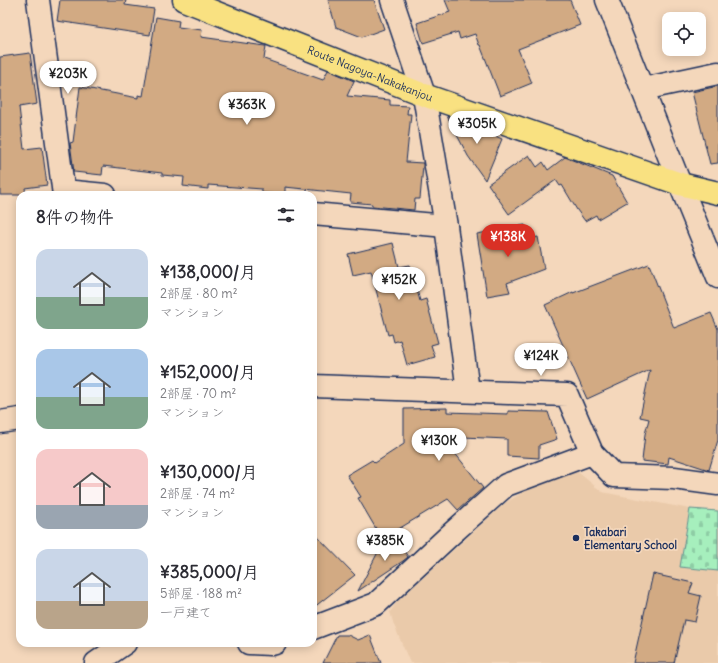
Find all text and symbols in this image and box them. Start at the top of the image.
map controls [662,12,706,56]
button: locate [662,12,706,56]
street label: Route Nagoya-Nakakanjou [305,42,435,105]
pin: ¥203K [40,61,96,95]
text: ¥203K [49,65,87,82]
pin: ¥363K [219,92,275,126]
text: ¥363K [228,96,266,113]
pin: ¥305K [449,111,505,145]
text: ¥305K [457,115,497,132]
icon: filters [275,204,297,226]
text: 8件の物件 [36,206,114,228]
pin: ¥138K [480,224,536,258]
text: ¥138K [490,228,526,245]
text: ¥138,000/月 [160,261,256,283]
icon: home [68,265,116,313]
pin: ¥152K [371,267,427,301]
text: ¥152K [381,271,417,288]
text: 2部屋 · 80 m² [160,285,238,302]
text: マンション [160,304,224,321]
pin: ¥124K [513,343,569,377]
text: ¥124K [523,347,559,364]
text: ¥152,000/月 [160,361,256,383]
icon: home [68,365,116,413]
text: 2部屋 · 70 m² [160,385,236,402]
text: マンション [160,404,224,421]
pin: ¥130K [411,428,467,462]
text: ¥130K [421,432,457,449]
text: ¥130,000/月 [160,461,258,483]
icon: home [68,465,116,513]
text: 2部屋 · 74 m² [160,485,235,502]
text: マンション [160,504,224,521]
place label: Takabari Elementary School [584,525,677,553]
pin: ¥385K [357,528,413,562]
text: ¥385K [366,532,404,549]
marker: Takabari Elementary School [571,533,581,543]
text: ¥385,000/月 [160,561,259,583]
icon: home [68,565,116,613]
text: 5部屋 · 188 m² [160,585,242,602]
text: 一戸建て [160,604,212,621]

